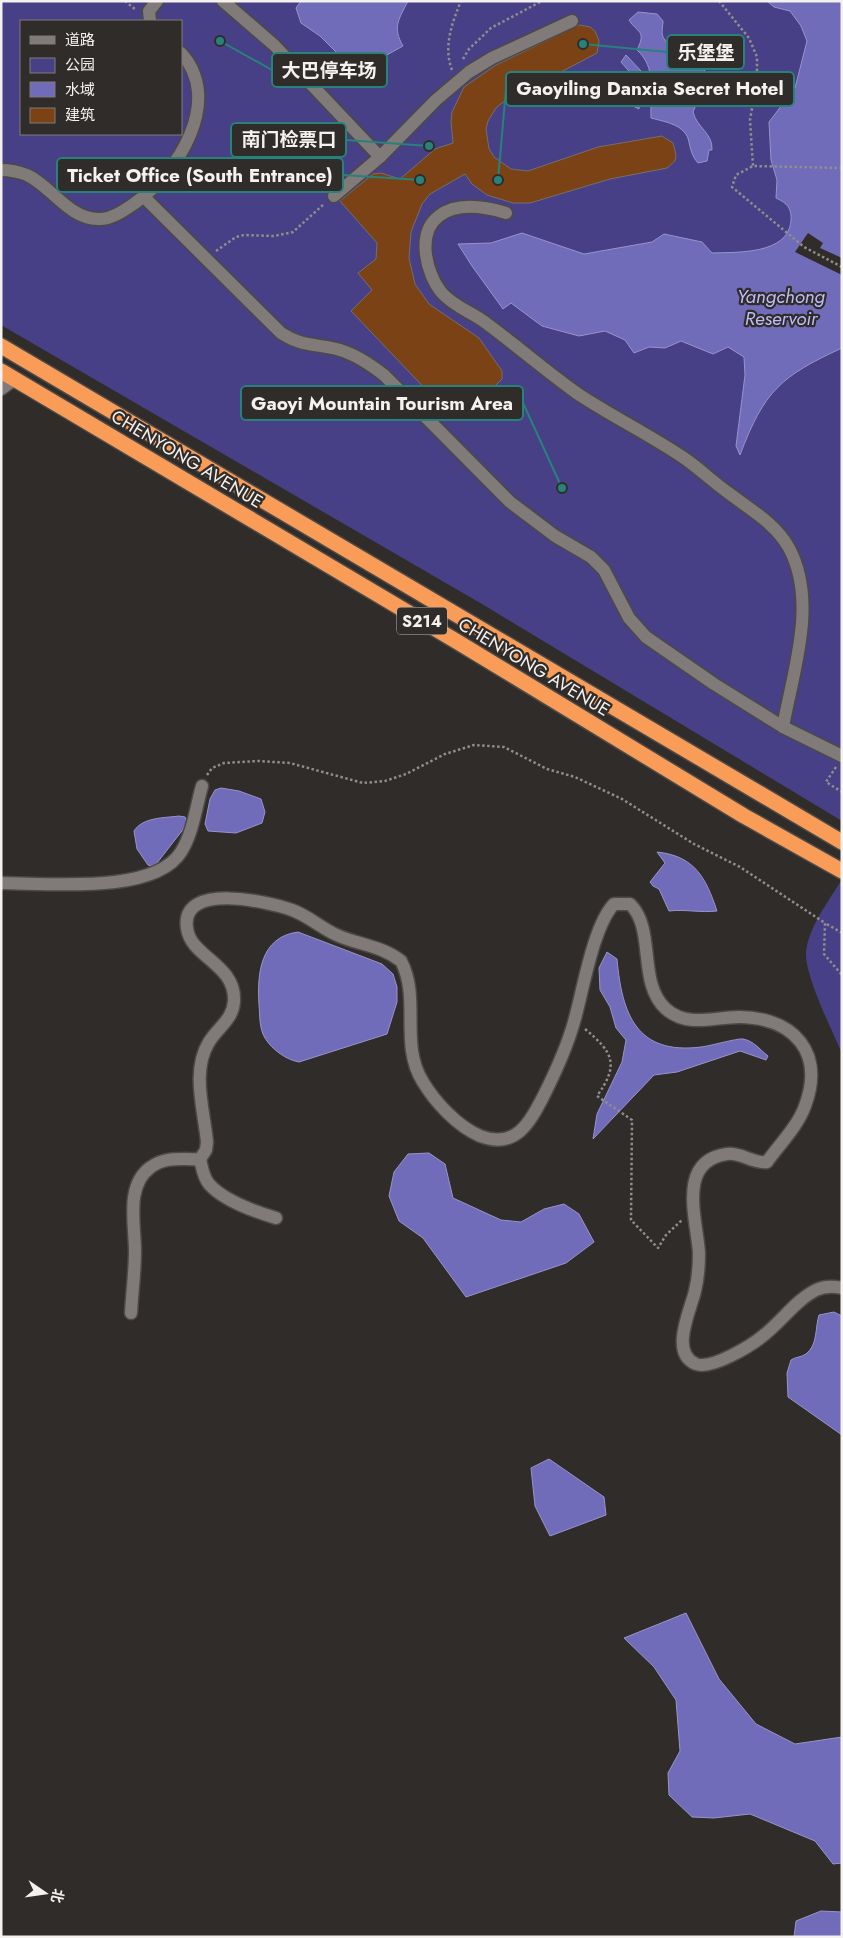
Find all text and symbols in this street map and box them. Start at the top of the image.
legend [20,20,182,135]
text: 道路 [65,29,95,51]
callout: 乐堡堡 [667,35,744,69]
text: 乐堡堡 [677,39,735,66]
callout: 大巴停车场 [272,53,387,87]
text: 公园 [65,54,95,76]
text: 大巴停车场 [281,57,377,84]
callout: Gaoyiling Danxia Secret Hotel [506,72,794,106]
text: Gaoyiling Danxia Secret Hotel [516,75,784,102]
text: 水域 [65,79,95,101]
text: 建筑 [65,104,95,126]
callout: 南门检票口 [231,123,346,157]
text: 南门检票口 [241,126,337,153]
callout: Ticket Office (South Entrance) [57,158,343,192]
text: Ticket Office (South Entrance) [67,162,333,189]
water label: Yangchong Reservoir [737,283,825,332]
callout: Gaoyi Mountain Tourism Area [241,386,523,420]
text: Gaoyi Mountain Tourism Area [251,390,513,417]
street label: CHENYONG AVENUE [106,403,268,515]
road number: S214 [397,608,447,634]
street label: CHENYONG AVENUE [453,611,615,723]
north arrow [20,1868,70,1918]
text: 北 [46,1887,69,1905]

